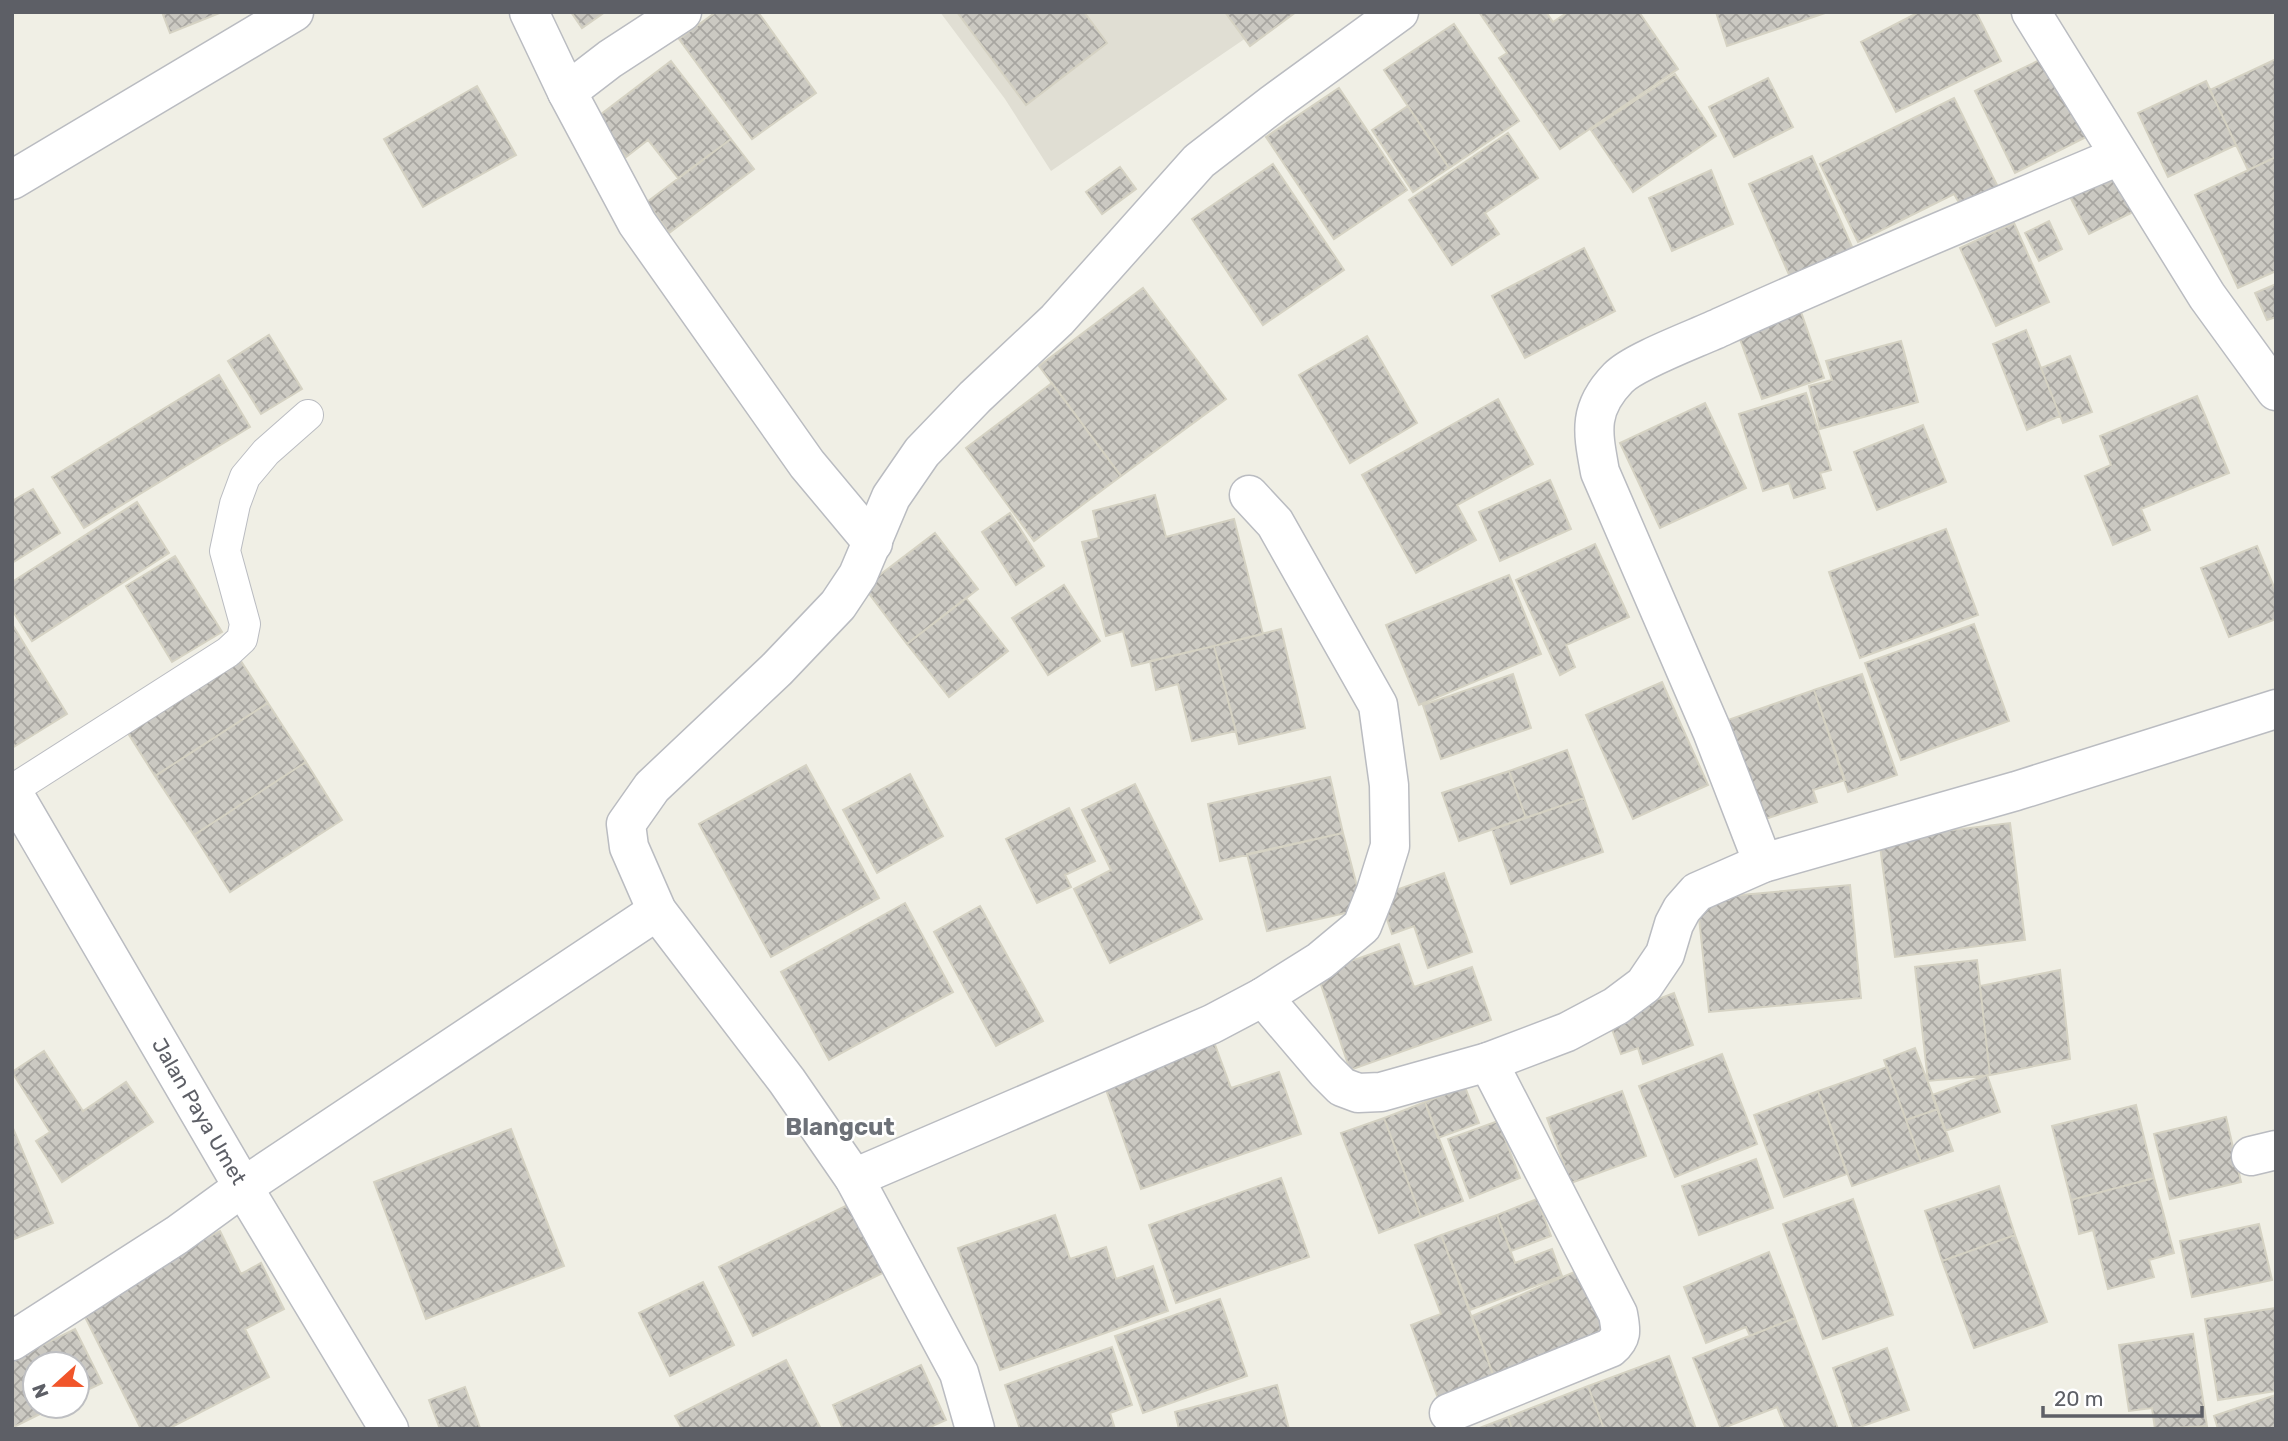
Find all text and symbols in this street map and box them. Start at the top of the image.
street label: Jalan Paya Umet [147,1034,252,1189]
district label: Blangcut [785,1113,895,1141]
north arrow [21,1350,91,1420]
scale bar [2043,1374,2202,1418]
text: N [27,1380,54,1401]
text: 20 m [2054,1386,2103,1411]

